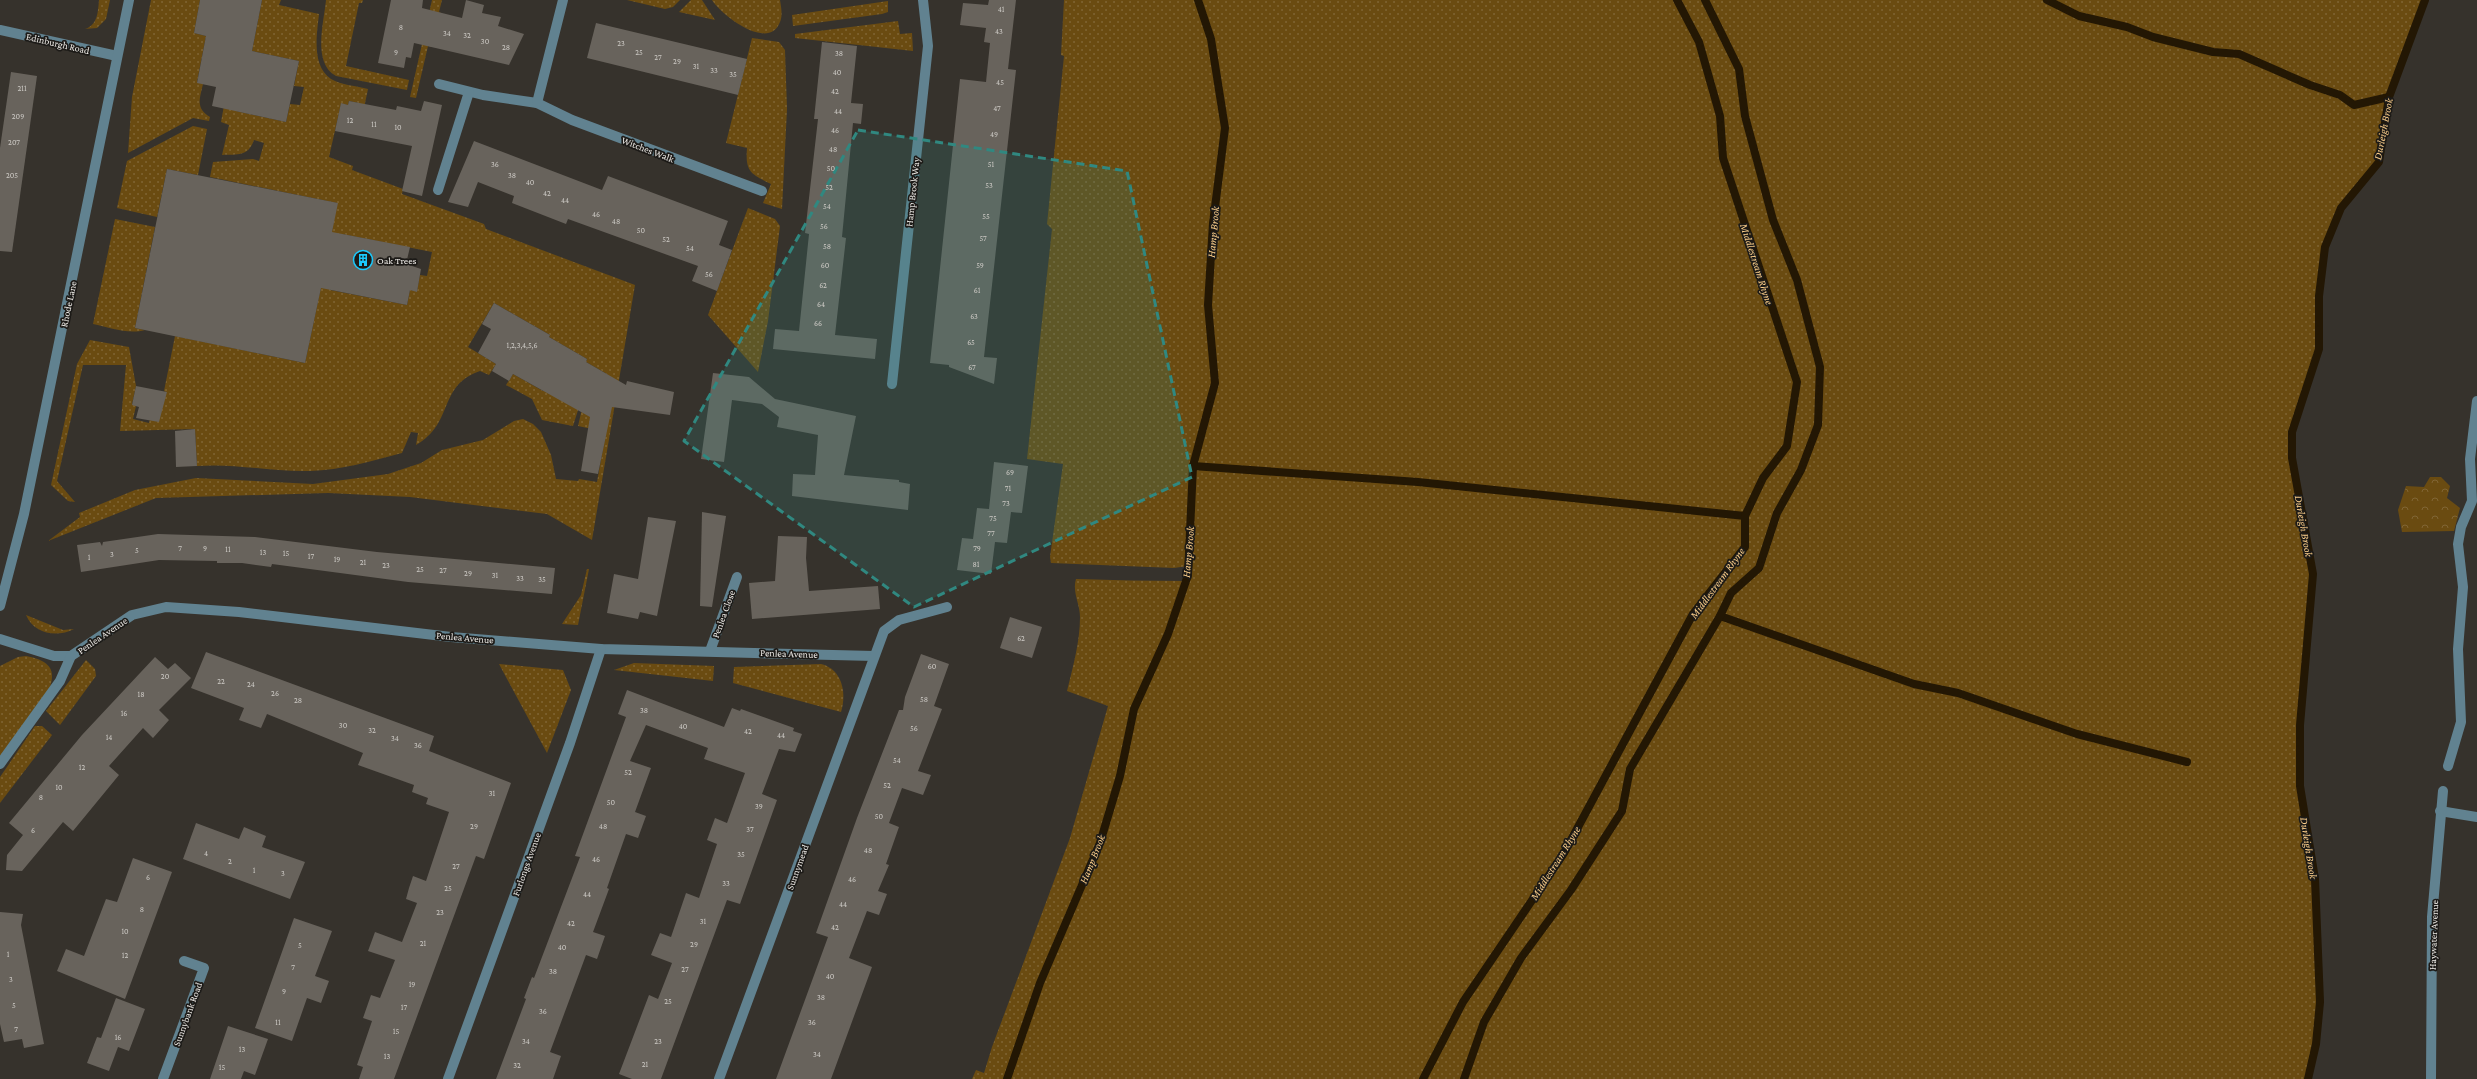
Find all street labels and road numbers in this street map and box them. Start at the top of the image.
street label: Edinburgh Road [25,31,91,56]
street label: Witches Walk [620,134,676,165]
street label: Hamp Brook Way [903,156,922,227]
street label: Rhode Lane [58,279,79,328]
street label: Penlea Close [710,588,737,640]
street label: Penlea Avenue [75,614,130,656]
street label: Penlea Avenue [436,630,495,646]
street label: Penlea Avenue [760,647,819,660]
street label: Furlongs Avenue [510,830,543,897]
street label: Sunnymead [784,842,811,891]
street label: Haywater Avenue [2427,899,2440,970]
street label: Sunnybank Road [171,980,204,1048]

